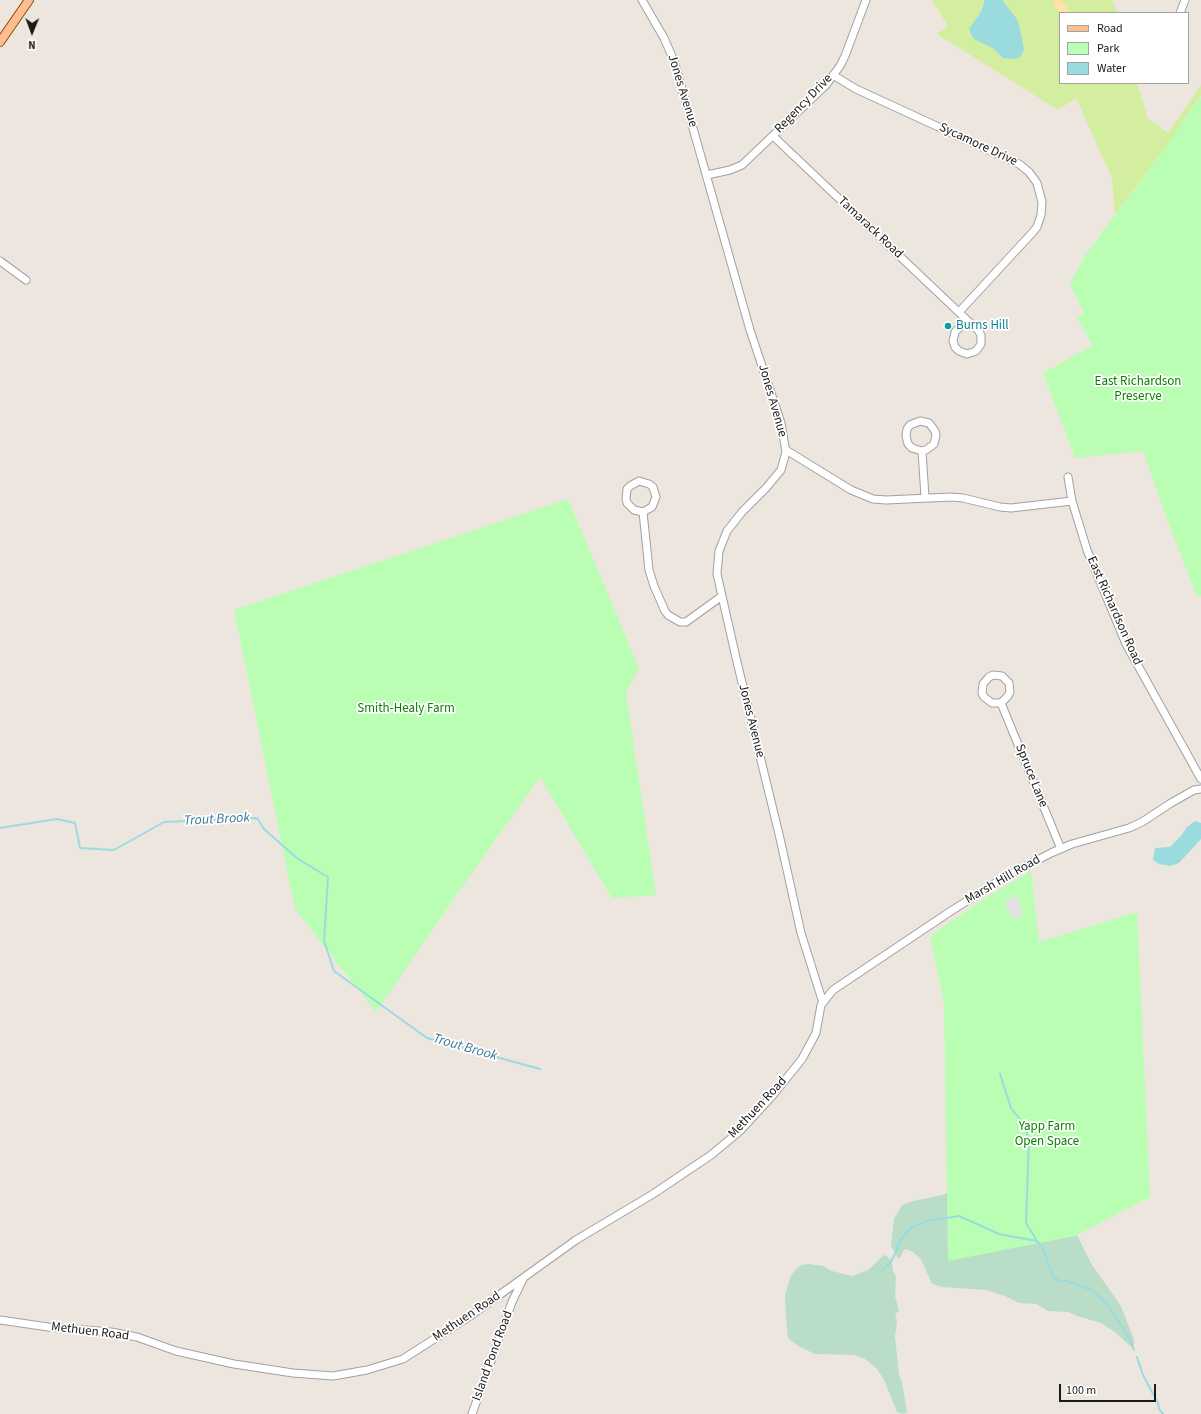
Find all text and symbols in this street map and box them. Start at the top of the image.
north arrow [12,12,52,52]
legend [1059,12,1189,84]
text: Road [1097,20,1123,37]
text: N [28,37,36,52]
text: Park [1097,40,1119,57]
street label: Jones Avenue [664,53,700,129]
text: Water [1097,60,1126,77]
street label: Regency Drive [772,71,836,137]
street label: Sycamore Drive [936,120,1020,170]
street label: Tamarack Road [834,194,906,262]
place label: Burns Hill [956,318,1009,334]
marker: Burns Hill [943,321,953,331]
street label: Jones Avenue [754,363,790,439]
park label: East Richardson Preserve [1095,374,1181,405]
street label: East Richardson Road [1083,554,1145,668]
street label: Jones Avenue [734,683,768,759]
park label: Smith-Healy Farm [357,701,455,717]
street label: Spruce Lane [1011,742,1051,810]
water label: Trout Brook [184,810,250,830]
street label: Marsh Hill Road [963,852,1043,908]
water label: Trout Brook [431,1031,499,1065]
street label: Methuen Road [726,1074,790,1142]
park label: Yapp Farm Open Space [1015,1119,1079,1150]
street label: Methuen Road [430,1289,504,1345]
street label: Island Pond Road [469,1309,517,1403]
street label: Methuen Road [50,1319,130,1345]
scale bar [1061,1376,1158,1402]
text: 100 m [1066,1382,1096,1399]

